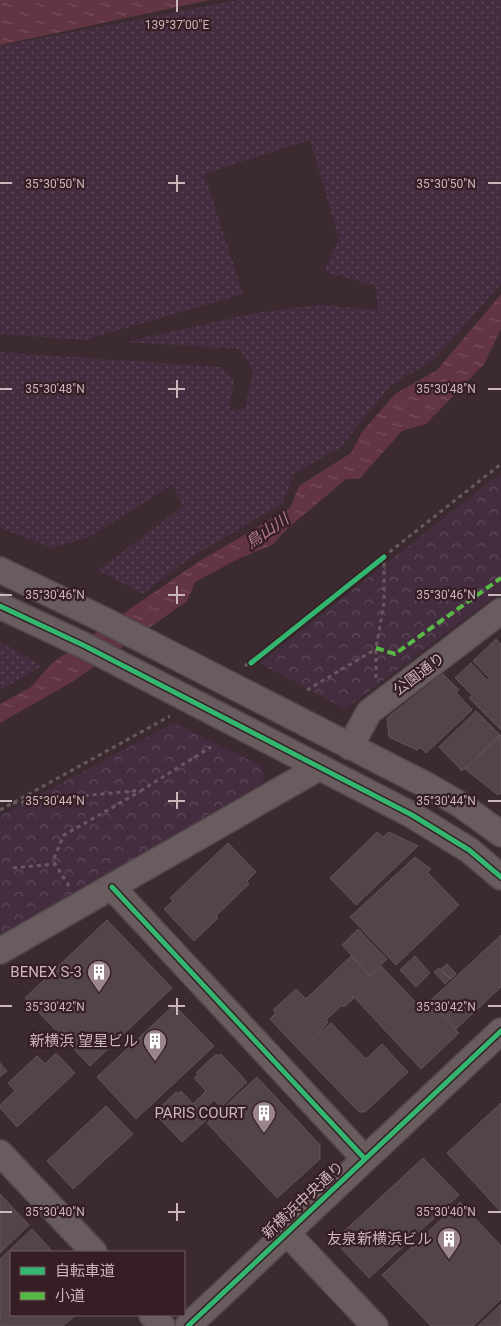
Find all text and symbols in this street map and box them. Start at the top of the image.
text: 139°37'00"E [145,18,209,32]
text: 35°30'50"N [25,177,85,191]
text: 35°30'50"N [416,177,476,191]
text: 35°30'48"N [25,382,85,396]
text: 35°30'48"N [416,382,476,396]
water label: 鳥山川 [242,508,294,553]
text: 35°30'46"N [25,588,85,602]
text: 35°30'46"N [416,588,476,602]
street label: 公園通り [390,649,448,699]
text: 35°30'44"N [25,794,85,808]
text: 35°30'44"N [416,794,476,808]
building icon: BENEX S-3 [86,959,112,993]
place label: BENEX S-3 [10,963,82,981]
text: 35°30'42"N [25,1000,85,1014]
text: 35°30'42"N [416,1000,476,1014]
building icon: 新横浜 望星ビル [142,1028,168,1062]
place label: 新横浜 望星ビル [29,1032,138,1050]
building icon: PARIS COURT [251,1100,277,1134]
place label: PARIS COURT [154,1104,246,1122]
street label: 新横浜中央通り [258,1158,348,1242]
text: 35°30'40"N [25,1205,85,1219]
text: 35°30'40"N [416,1205,476,1219]
building icon: 友泉新横浜ビル [436,1226,462,1260]
place label: 友泉新横浜ビル [327,1230,432,1248]
legend [10,1251,185,1316]
text: 自転車道 [55,1262,115,1280]
text: 小道 [55,1287,85,1305]

